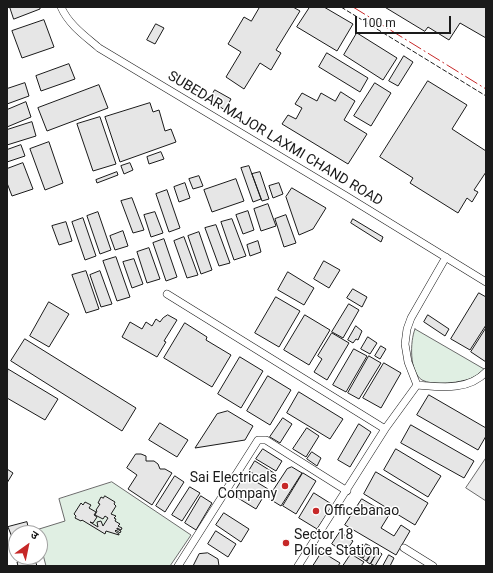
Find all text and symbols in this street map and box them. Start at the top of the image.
scale bar [357,8,453,34]
text: 100 m [362,16,396,30]
street label: SUBEDAR MAJOR LAXMI CHAND ROAD [164,68,386,210]
place label: Sai Electricals Company [190,470,277,502]
marker: Sai Electricals Company [280,481,290,491]
place label: Officebanao [324,503,399,519]
marker: Officebanao [311,506,321,516]
north arrow [8,525,48,565]
place label: Sector 18 Police Station [294,527,380,560]
text: उ [28,528,41,543]
marker: Sector 18 Police Station [281,538,291,548]

